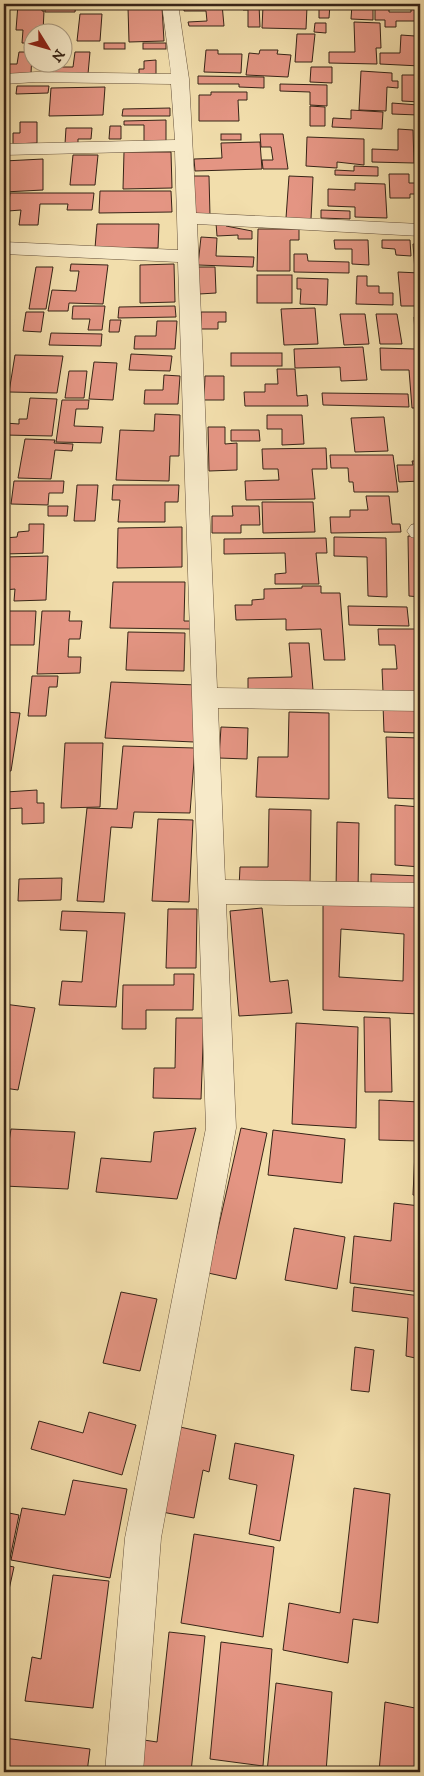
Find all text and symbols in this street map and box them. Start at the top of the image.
north arrow [22,22,72,72]
text: N [47,45,68,66]

